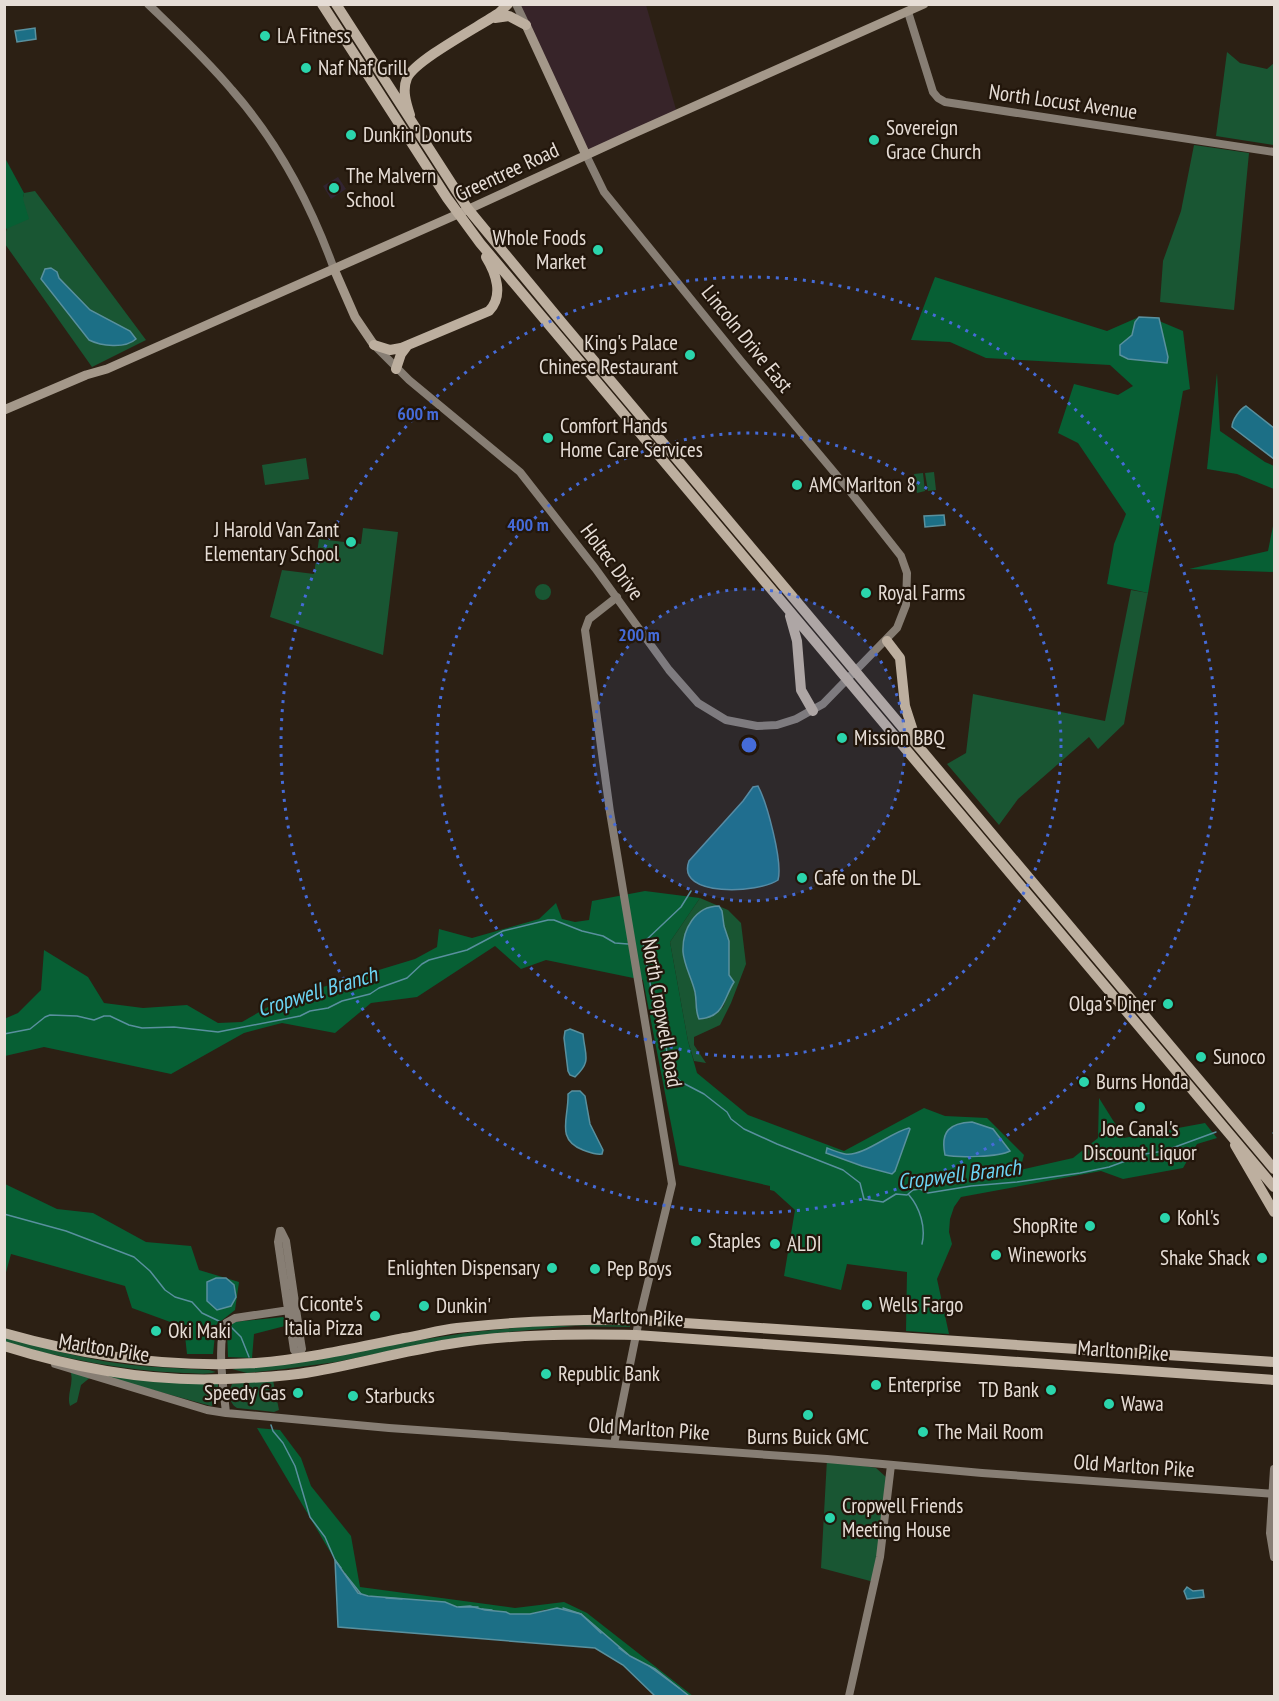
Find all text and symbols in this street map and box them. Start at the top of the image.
place label: LA Fitness [277,22,351,49]
marker: LA Fitness [258,29,272,43]
place label: Naf Naf Grill [318,54,408,81]
marker: Naf Naf Grill [299,61,313,75]
street label: North Locust Avenue [987,78,1139,125]
place label: Sovereign Grace Church [886,114,981,165]
place label: Dunkin' Donuts [363,121,472,148]
marker: Dunkin' Donuts [344,128,358,142]
marker: Sovereign Grace Church [867,133,881,147]
street label: Greentree Road [451,136,563,207]
place label: The Malvern School [346,162,436,213]
marker: The Malvern School [327,181,341,195]
place label: Whole Foods Market [493,224,586,275]
marker: Whole Foods Market [591,243,605,257]
street label: Lincoln Drive East [696,280,799,398]
place label: King's Palace Chinese Restaurant [539,329,678,380]
marker: King's Palace Chinese Restaurant [683,348,697,362]
text: 600 m [397,402,439,425]
place label: Comfort Hands Home Care Services [560,412,703,463]
marker: Comfort Hands Home Care Services [541,431,555,445]
place label: AMC Marlton 8 [809,471,916,498]
marker: AMC Marlton 8 [790,478,804,492]
text: 400 m [507,513,549,536]
place label: J Harold Van Zant Elementary School [204,516,339,567]
street label: Holtec Drive [575,518,650,605]
marker: J Harold Van Zant Elementary School [344,535,358,549]
place label: Royal Farms [878,579,965,606]
marker: Royal Farms [859,586,873,600]
text: 200 m [618,623,660,646]
place label: Mission BBQ [854,724,945,751]
marker: Mission BBQ [835,731,849,745]
centre of rings [739,735,759,755]
place label: Cafe on the DL [814,864,921,891]
marker: Cafe on the DL [795,871,809,885]
street label: North Cropwell Road [636,937,689,1089]
water label: Cropwell Branch [254,959,382,1022]
place label: Olga's Diner [1069,990,1156,1017]
marker: Olga's Diner [1161,997,1175,1011]
place label: Sunoco [1213,1043,1266,1070]
marker: Sunoco [1194,1050,1208,1064]
place label: Burns Honda [1096,1068,1189,1095]
marker: Burns Honda [1077,1075,1091,1089]
marker: Joe Canal's Discount Liquor [1133,1100,1147,1114]
place label: Joe Canal's Discount Liquor [1083,1115,1197,1166]
water label: Cropwell Branch [896,1152,1023,1195]
place label: Kohl's [1177,1204,1220,1231]
marker: Kohl's [1158,1211,1172,1225]
place label: ShopRite [1013,1212,1078,1239]
marker: ShopRite [1083,1219,1097,1233]
place label: Staples [708,1227,761,1254]
place label: ALDI [787,1230,822,1257]
marker: Staples [689,1234,703,1248]
marker: ALDI [768,1237,782,1251]
place label: Wineworks [1008,1241,1087,1268]
place label: Shake Shack [1160,1244,1250,1271]
marker: Wineworks [989,1248,1003,1262]
marker: Shake Shack [1255,1251,1269,1265]
place label: Enlighten Dispensary [387,1254,540,1281]
place label: Pep Boys [607,1255,672,1282]
marker: Enlighten Dispensary [545,1261,559,1275]
marker: Pep Boys [588,1262,602,1276]
place label: Ciconte's Italia Pizza [284,1290,363,1341]
place label: Wells Fargo [879,1291,963,1318]
place label: Dunkin' [436,1292,491,1319]
marker: Wells Fargo [860,1298,874,1312]
marker: Dunkin' [417,1299,431,1313]
street label: Marlton Pike [592,1301,684,1332]
marker: Ciconte's Italia Pizza [368,1309,382,1323]
place label: Oki Maki [168,1317,231,1344]
marker: Oki Maki [149,1324,163,1338]
street label: Marlton Pike [57,1327,151,1368]
street label: Marlton Pike [1076,1334,1170,1367]
place label: Republic Bank [558,1360,660,1387]
marker: Republic Bank [539,1367,553,1381]
place label: Enterprise [888,1371,961,1398]
place label: TD Bank [978,1376,1039,1403]
marker: Enterprise [869,1378,883,1392]
place label: Speedy Gas [204,1379,286,1406]
place label: Starbucks [365,1382,435,1409]
marker: TD Bank [1044,1383,1058,1397]
marker: Speedy Gas [291,1386,305,1400]
marker: Starbucks [346,1389,360,1403]
place label: Wawa [1121,1390,1164,1417]
marker: Wawa [1102,1397,1116,1411]
marker: Burns Buick GMC [801,1408,815,1422]
street label: Old Marlton Pike [588,1411,711,1446]
place label: The Mail Room [935,1418,1044,1445]
place label: Burns Buick GMC [747,1423,869,1450]
marker: The Mail Room [916,1425,930,1439]
street label: Old Marlton Pike [1073,1448,1196,1483]
place label: Cropwell Friends Meeting House [842,1492,963,1543]
marker: Cropwell Friends Meeting House [823,1511,837,1525]

